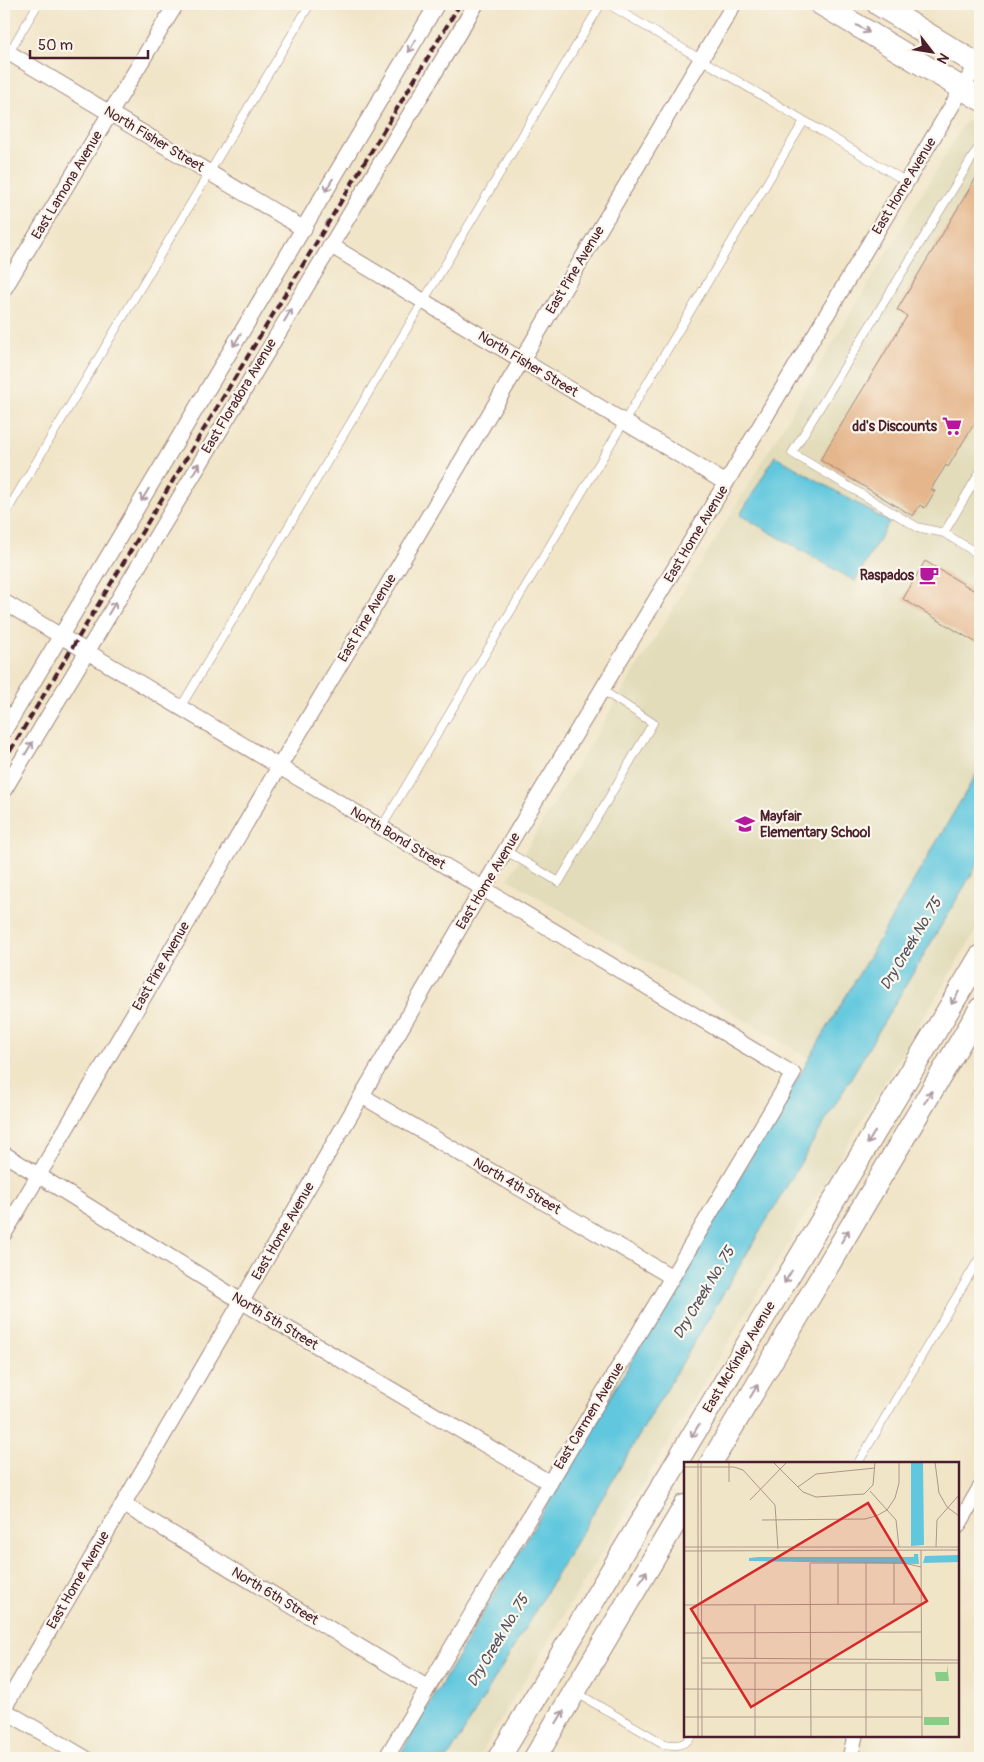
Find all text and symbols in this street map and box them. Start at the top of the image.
one-way arrow [855,24,869,34]
scale bar [30,28,148,60]
north arrow [906,28,956,78]
text: 50 m [38,36,73,55]
one-way arrow [407,38,417,52]
text: N [933,50,952,67]
street label: North Fisher Street [101,102,207,176]
street label: East Lamona Avenue [28,128,106,242]
street label: East Home Avenue [868,134,940,238]
one-way arrow [324,178,334,192]
street label: East Pine Avenue [542,223,608,317]
one-way arrow [284,308,294,322]
street label: North Fisher Street [475,327,581,401]
one-way arrow [232,333,242,347]
street label: East Floradora Avenue [198,335,280,457]
supermarket icon: dd's Discounts [941,415,963,437]
place label: dd's Discounts [852,418,938,435]
one-way arrow [191,462,201,476]
street label: East Home Avenue [660,482,732,586]
one-way arrow [139,487,149,501]
cafe icon: Raspados [918,564,940,586]
place label: Raspados [860,567,915,584]
street label: East Pine Avenue [334,571,400,665]
one-way arrow [108,602,118,616]
one-way arrow [24,741,34,755]
street label: North Bond Street [347,803,449,873]
place label: Mayfair Elementary School [760,808,871,841]
school or university icon: Mayfair Elementary School [734,813,756,835]
street label: East Home Avenue [452,829,524,933]
water label: Dry Creek No. 75 [876,893,947,993]
street label: East Pine Avenue [129,918,193,1013]
one-way arrow [950,991,960,1005]
one-way arrow [924,1090,934,1104]
one-way arrow [866,1130,876,1144]
street label: North 4th Street [470,1154,564,1218]
street label: East Home Avenue [248,1179,318,1283]
one-way arrow [841,1230,851,1244]
water label: Dry Creek No. 75 [669,1242,740,1342]
one-way arrow [782,1269,792,1283]
street label: North 5th Street [229,1288,322,1354]
street label: East McKinley Avenue [699,1298,779,1416]
street label: East Carmen Avenue [550,1359,628,1473]
one-way arrow [749,1385,759,1399]
one-way arrow [690,1424,700,1438]
inset map [684,1462,959,1737]
street label: East Home Avenue [43,1528,113,1632]
street label: North 6th Street [228,1563,322,1629]
one-way arrow [639,1570,649,1585]
water label: Dry Creek No. 75 [463,1590,534,1690]
one-way arrow [556,1710,566,1724]

